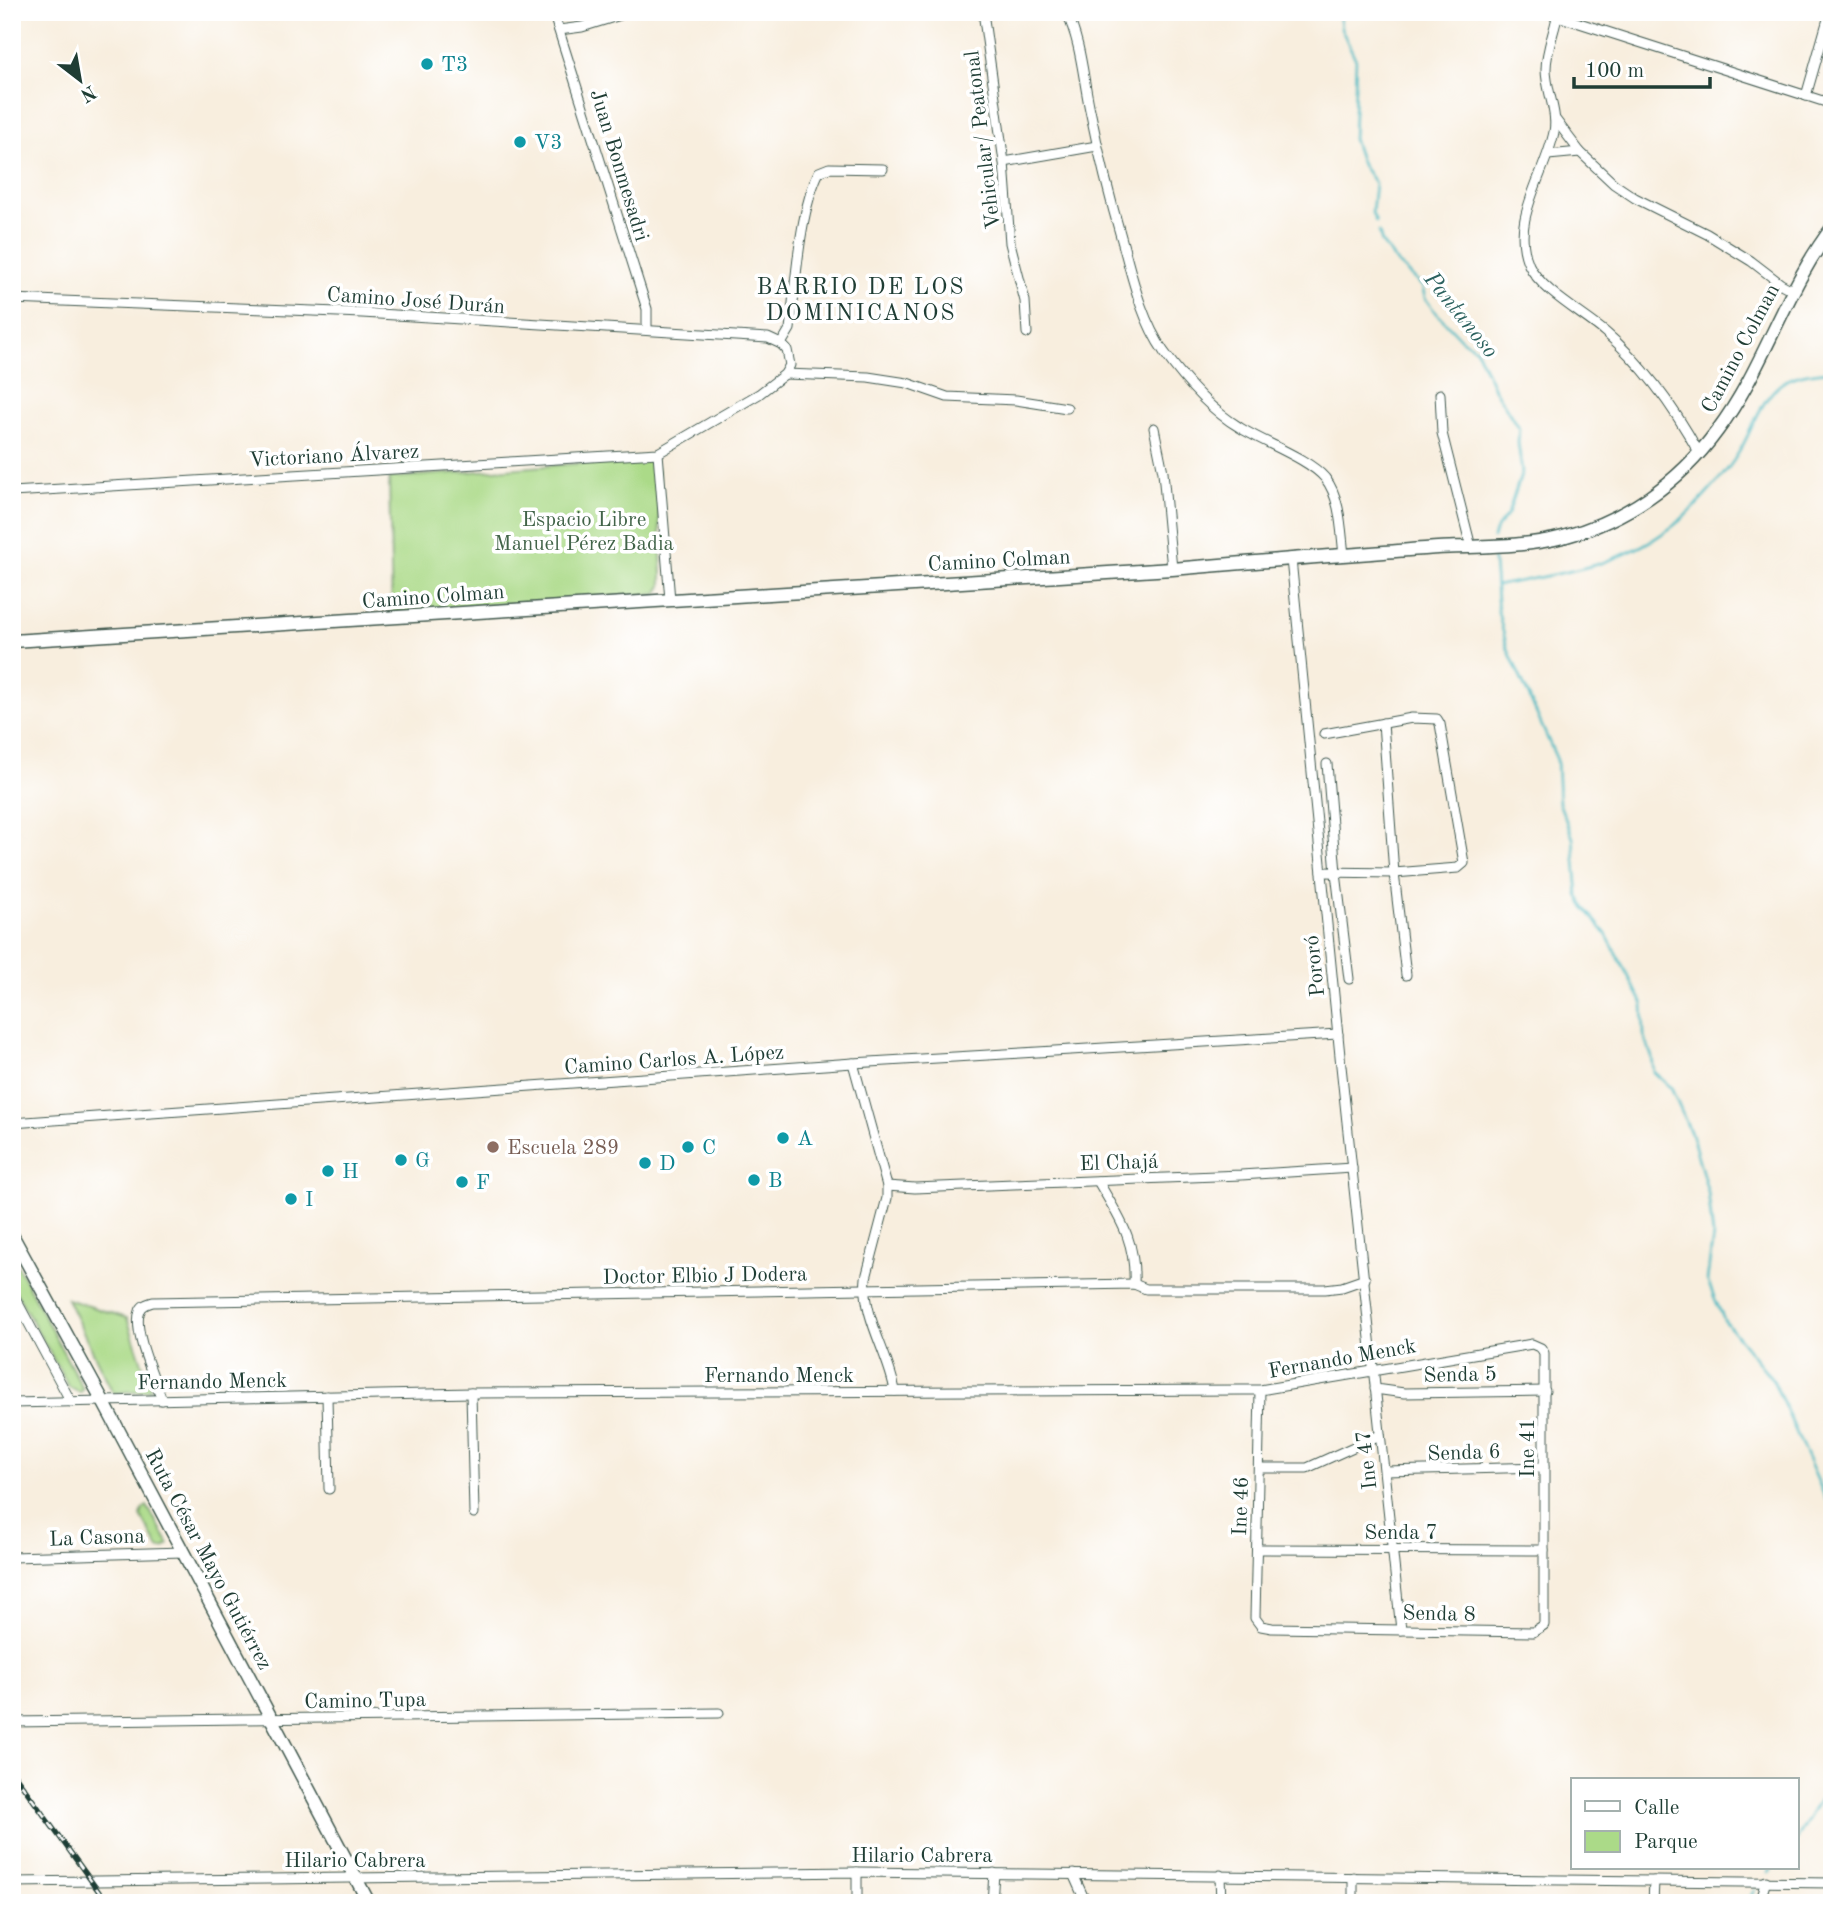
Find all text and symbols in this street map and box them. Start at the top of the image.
north arrow [46,46,116,116]
scale bar [1574,46,1711,90]
street label: Vehicular/ Peatonal [962,49,1005,230]
place label: T3 [441,55,468,76]
marker: T3 [419,56,435,72]
text: 100 m [1585,61,1644,82]
text: N [76,81,99,105]
street label: Juan Bonmesadri [586,87,652,244]
place label: V3 [534,133,562,154]
marker: V3 [512,134,528,150]
water label: Pantanoso [1419,267,1502,362]
district label: BARRIO DE LOS DOMINICANOS [756,276,966,325]
street label: Camino Colman [1698,281,1784,417]
street label: Camino José Durán [326,285,506,318]
street label: Victoriano Álvarez [248,438,420,471]
park label: Espacio Libre Manuel Pérez Badia [494,510,674,555]
street label: Camino Colman [927,547,1071,576]
street label: Camino Colman [361,582,505,613]
street label: Pororó [1302,934,1329,998]
street label: Camino Carlos A. López [563,1042,785,1079]
place label: A [797,1129,813,1150]
marker: A [775,1130,791,1146]
place label: Escuela 289 [507,1138,619,1159]
place label: C [702,1138,716,1159]
marker: Escuela 289 [485,1139,501,1155]
marker: C [680,1139,696,1155]
place label: G [415,1151,430,1172]
marker: G [393,1152,409,1168]
street label: El Chajá [1079,1152,1159,1175]
place label: D [659,1154,675,1175]
marker: D [637,1155,653,1171]
place label: H [342,1162,359,1183]
marker: H [320,1163,336,1179]
place label: B [768,1171,783,1192]
marker: B [746,1172,762,1188]
place label: F [476,1173,490,1194]
marker: F [454,1174,470,1190]
place label: I [305,1190,313,1211]
marker: I [283,1191,299,1207]
street label: Doctor Elbio J Dodera [602,1264,808,1289]
street label: Fernando Menck [1267,1336,1418,1383]
street label: Senda 5 [1423,1364,1497,1387]
street label: Fernando Menck [704,1366,854,1387]
street label: Fernando Menck [137,1371,287,1394]
street label: Ine 41 [1518,1418,1539,1478]
street label: Ine 47 [1353,1429,1382,1491]
street label: Senda 6 [1427,1442,1501,1465]
street label: Ruta César Mayo Gutiérrez [140,1446,275,1674]
street label: Ine 46 [1230,1476,1253,1536]
street label: Senda 7 [1364,1523,1438,1544]
street label: La Casona [49,1526,145,1551]
street label: Senda 8 [1402,1603,1476,1626]
street label: Camino Tupa [304,1690,426,1713]
legend [1571,1778,1798,1870]
text: Calle [1634,1798,1679,1819]
text: Parque [1634,1832,1698,1853]
street label: Hilario Cabrera [851,1846,993,1867]
street label: Hilario Cabrera [284,1851,426,1872]

